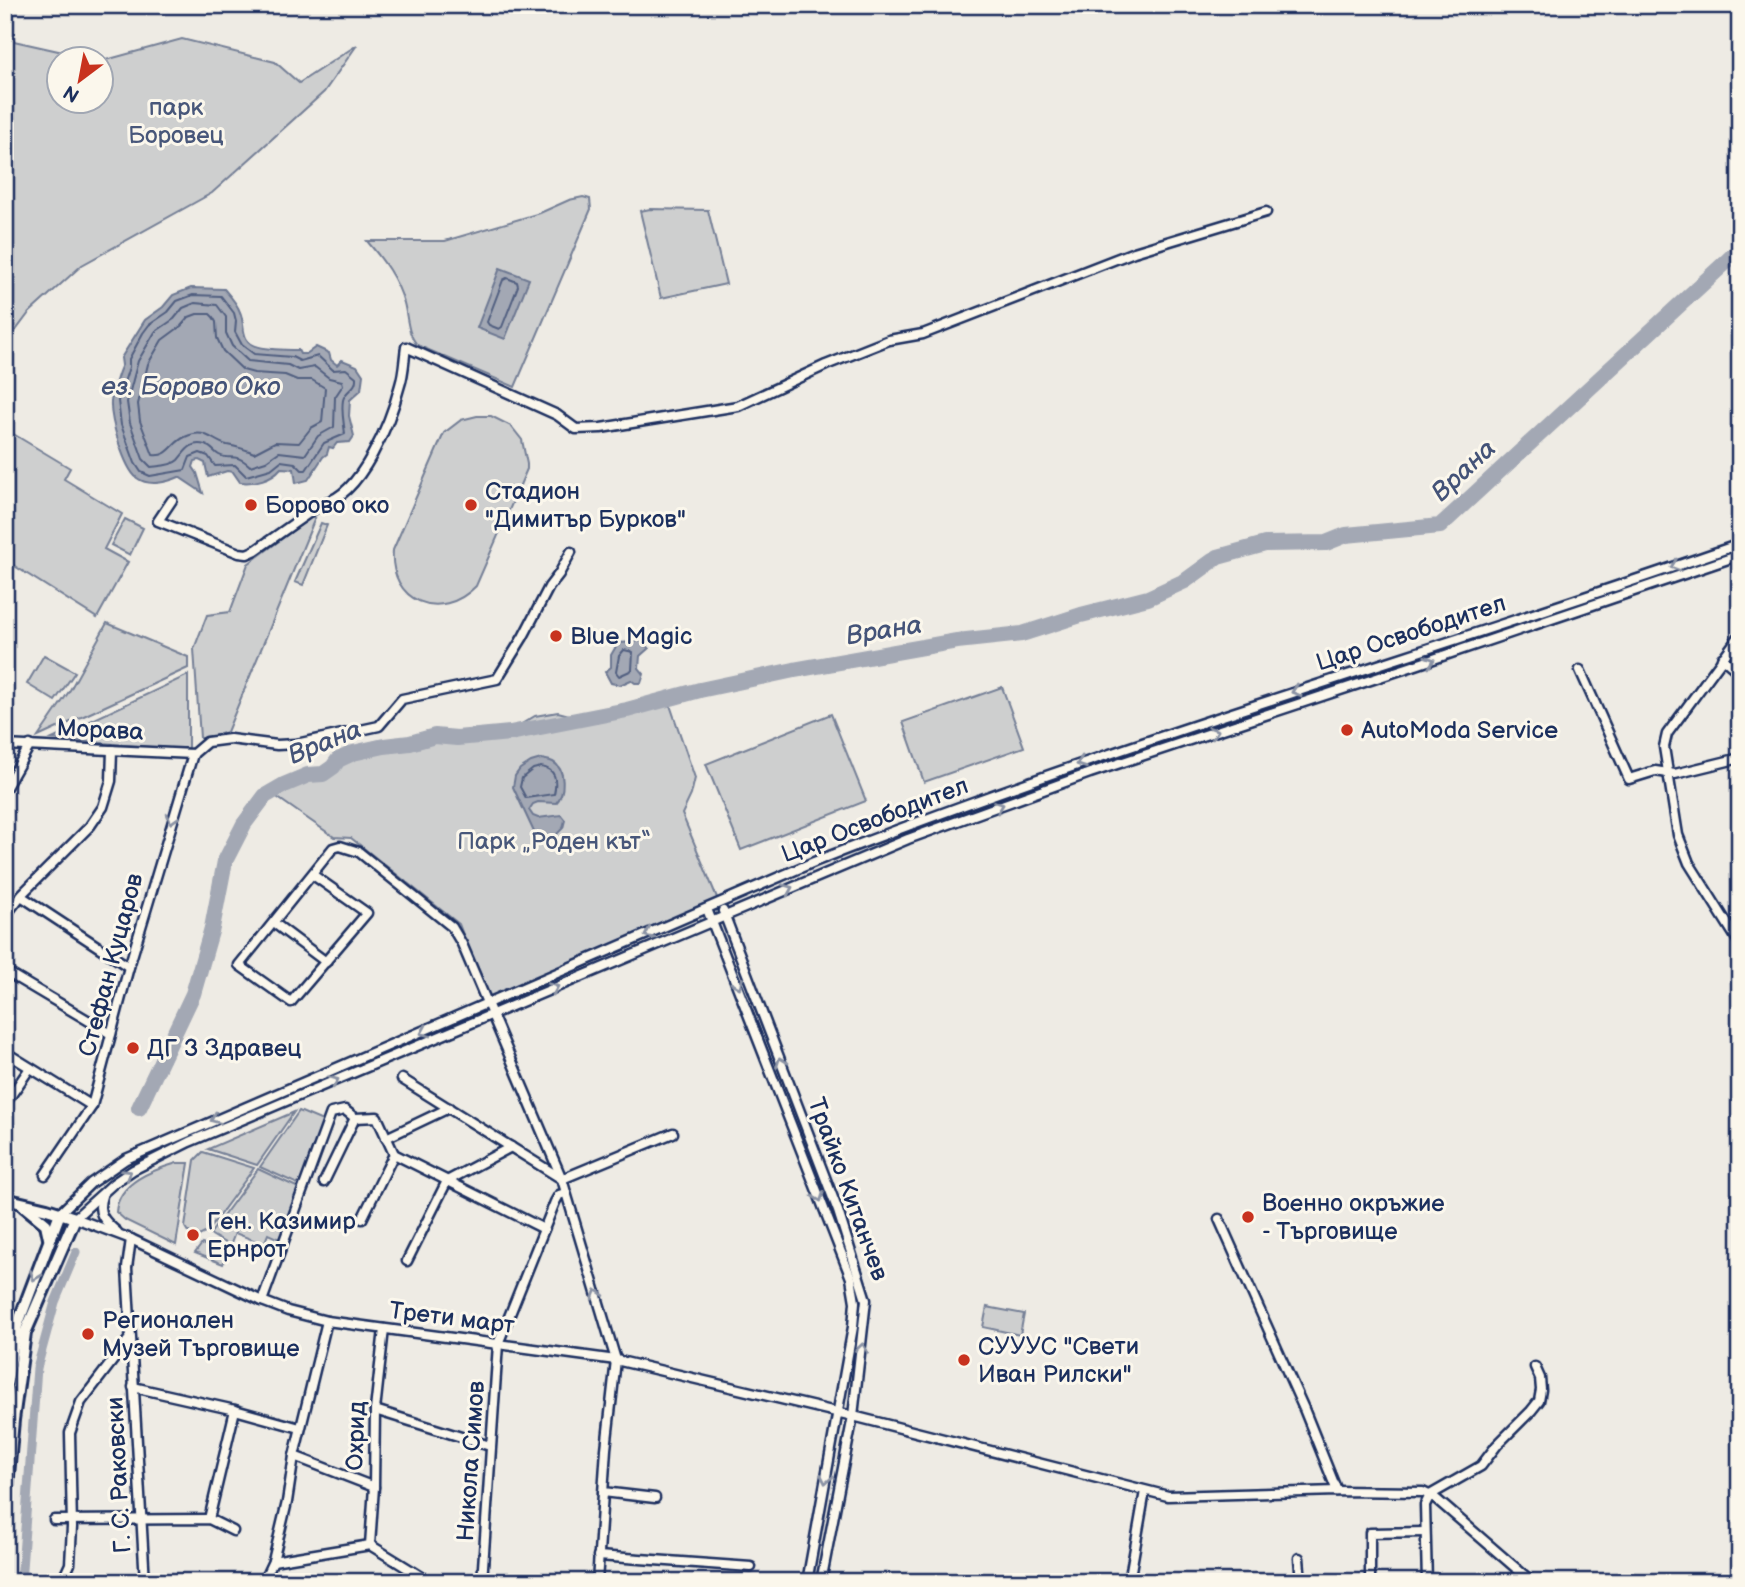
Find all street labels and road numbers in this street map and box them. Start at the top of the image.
street label: Цар Освободител [1312,589,1510,677]
street label: Морава [56,713,144,747]
street label: Цар Освободител [777,771,973,869]
street label: Стефан Куцаров [73,870,150,1060]
street label: Трайко Китанчев [801,1094,895,1285]
street label: Трети март [388,1296,516,1340]
street label: Никола Симов [451,1379,491,1542]
street label: Г. С. Раковски [100,1396,138,1554]
street label: Охрид [340,1400,372,1471]

